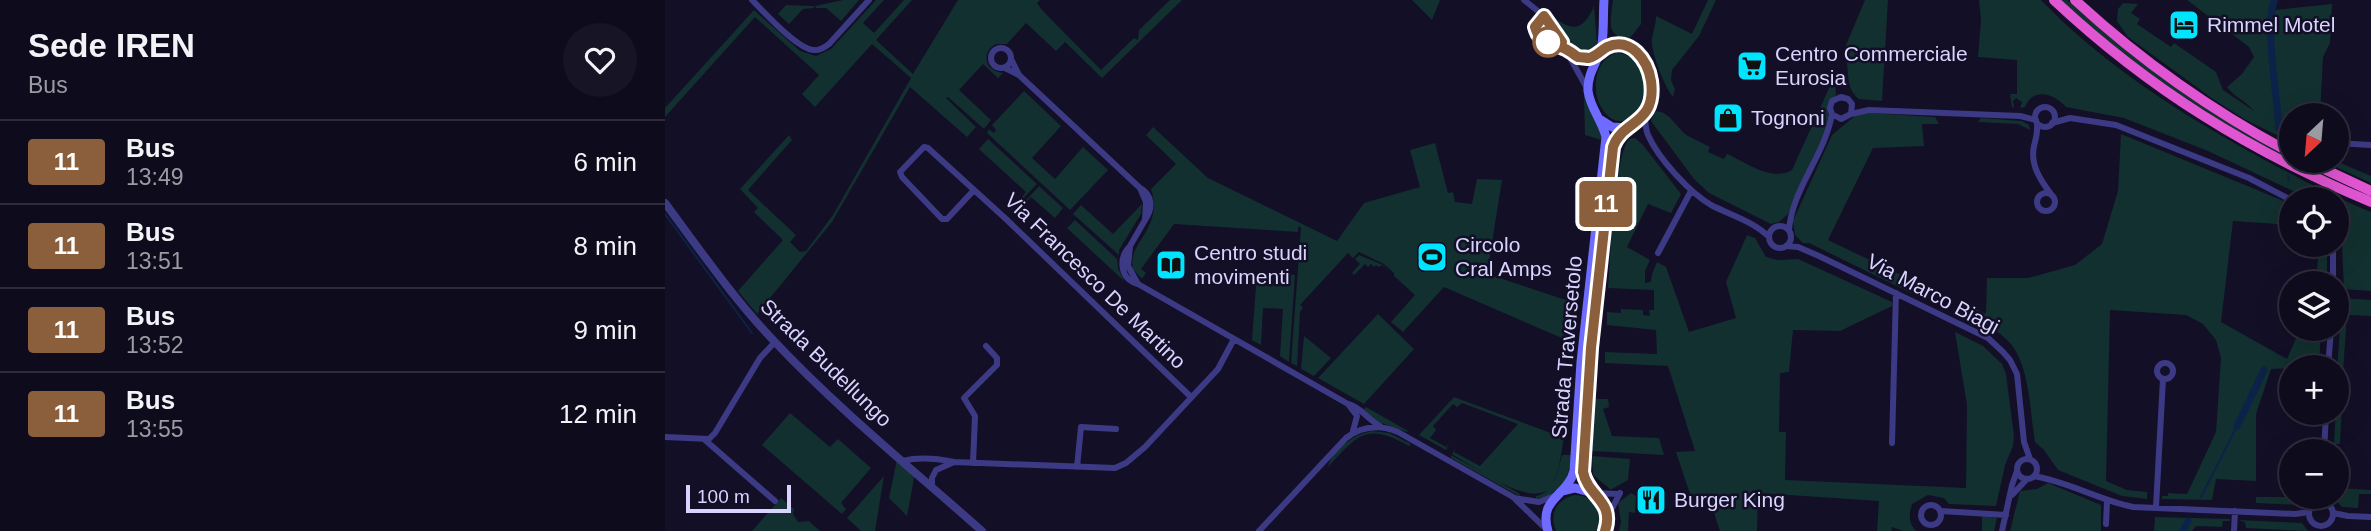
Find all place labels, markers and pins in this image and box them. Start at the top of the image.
hotel icon: Rimmel Motel [2167,8,2201,42]
place label: Rimmel Motel [2207,13,2335,36]
unlabelled marker [1533,27,1563,57]
place label: Centro Commerciale Eurosia [1775,42,1968,89]
supermarket icon: Centro Commerciale Eurosia [1735,49,1769,83]
shop icon: Tognoni [1711,101,1745,135]
place label: Tognoni [1751,106,1825,129]
place label: Circolo Cral Amps [1455,233,1552,280]
sports icon: Circolo Cral Amps [1415,240,1449,274]
place label: Centro studi movimenti [1194,241,1307,288]
library icon: Centro studi movimenti [1154,248,1188,282]
restaurant icon: Burger King [1634,483,1668,517]
place label: Burger King [1674,488,1785,511]

